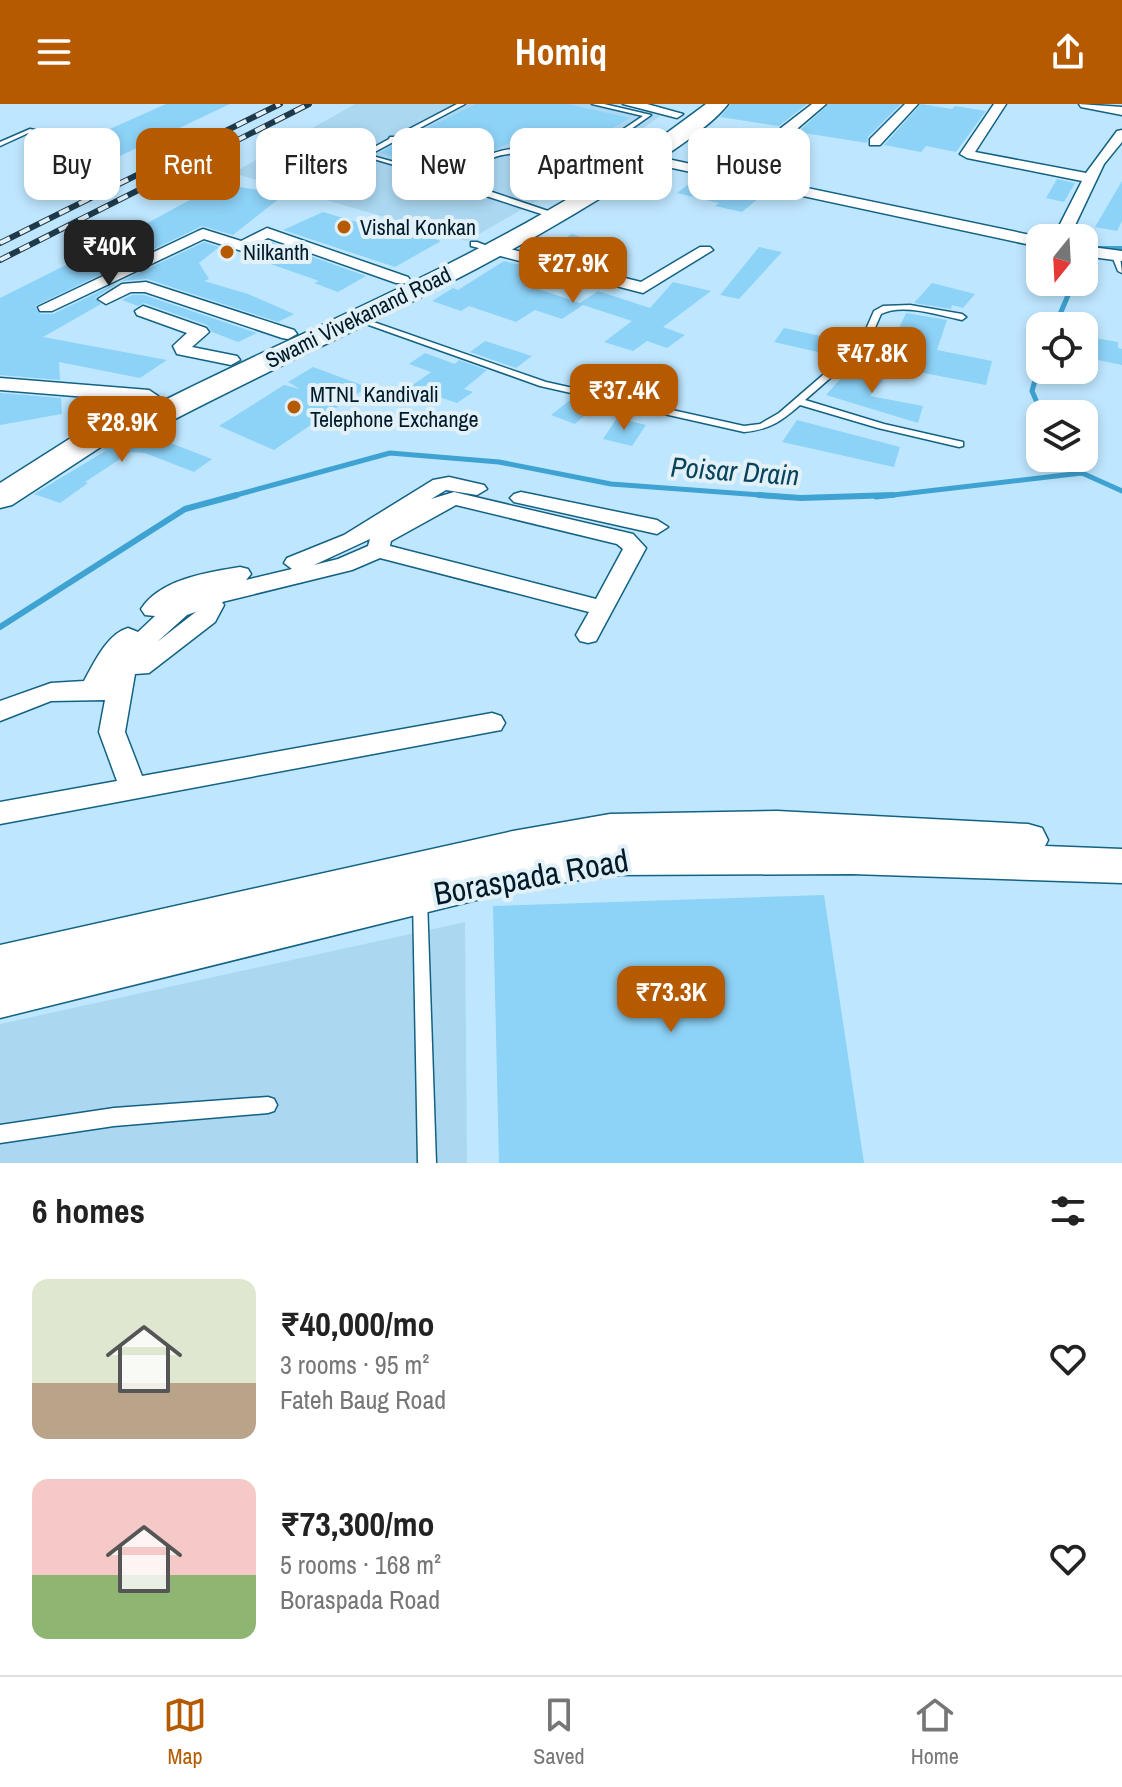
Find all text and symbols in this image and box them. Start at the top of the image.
text: Homiq [515,28,607,76]
icon: menu [32,30,76,74]
icon: share [1046,30,1090,74]
chip: Buy [24,128,120,200]
chip: Rent [136,128,240,200]
chip: Filters [256,128,376,200]
chip: New [392,128,494,200]
chip: Apartment [510,128,672,200]
chip: House [688,128,810,200]
place label: Vishal Konkan [360,212,476,242]
marker: Vishal Konkan [335,218,353,236]
pin: ₹40K [62,220,156,288]
north arrow [1026,224,1098,296]
map controls [1026,224,1098,472]
text: ₹40K [82,228,136,263]
place label: Nilkanth [243,237,309,267]
pin: ₹27.9K [508,237,638,305]
marker: Nilkanth [218,243,236,261]
text: ₹27.9K [537,245,609,280]
street label: Swami Vivekanand Road [260,259,456,375]
button: locate [1026,312,1098,384]
pin: ₹47.8K [807,327,937,395]
text: ₹47.8K [836,335,908,370]
pin: ₹37.4K [559,364,689,432]
text: ₹37.4K [588,372,660,407]
place label: MTNL Kandivali Telephone Exchange [310,379,479,434]
pin: ₹28.9K [57,396,187,464]
marker: MTNL Kandivali Telephone Exchange [285,398,303,416]
button: layers [1026,400,1098,472]
text: ₹28.9K [86,404,158,439]
water label: Poisar Drain [669,448,801,494]
street label: Boraspada Road [430,838,632,915]
pin: ₹73.3K [606,966,736,1034]
text: ₹73.3K [635,974,707,1009]
text: 6 homes [32,1188,145,1234]
icon: filters [1046,1189,1090,1233]
text: ₹40,000/mo [280,1301,435,1347]
icon: home [96,1311,192,1407]
icon: heart [1046,1337,1090,1381]
text: 3 rooms · 95 m² [280,1347,429,1382]
text: Fateh Baug Road [280,1382,446,1417]
text: ₹73,300/mo [280,1501,435,1547]
icon: home [96,1511,192,1607]
icon: heart [1046,1537,1090,1581]
text: 5 rooms · 168 m² [280,1547,441,1582]
text: Boraspada Road [280,1582,440,1617]
tab: Map [163,1693,207,1771]
tab: Saved [533,1693,585,1771]
tab: Home [911,1693,959,1771]

